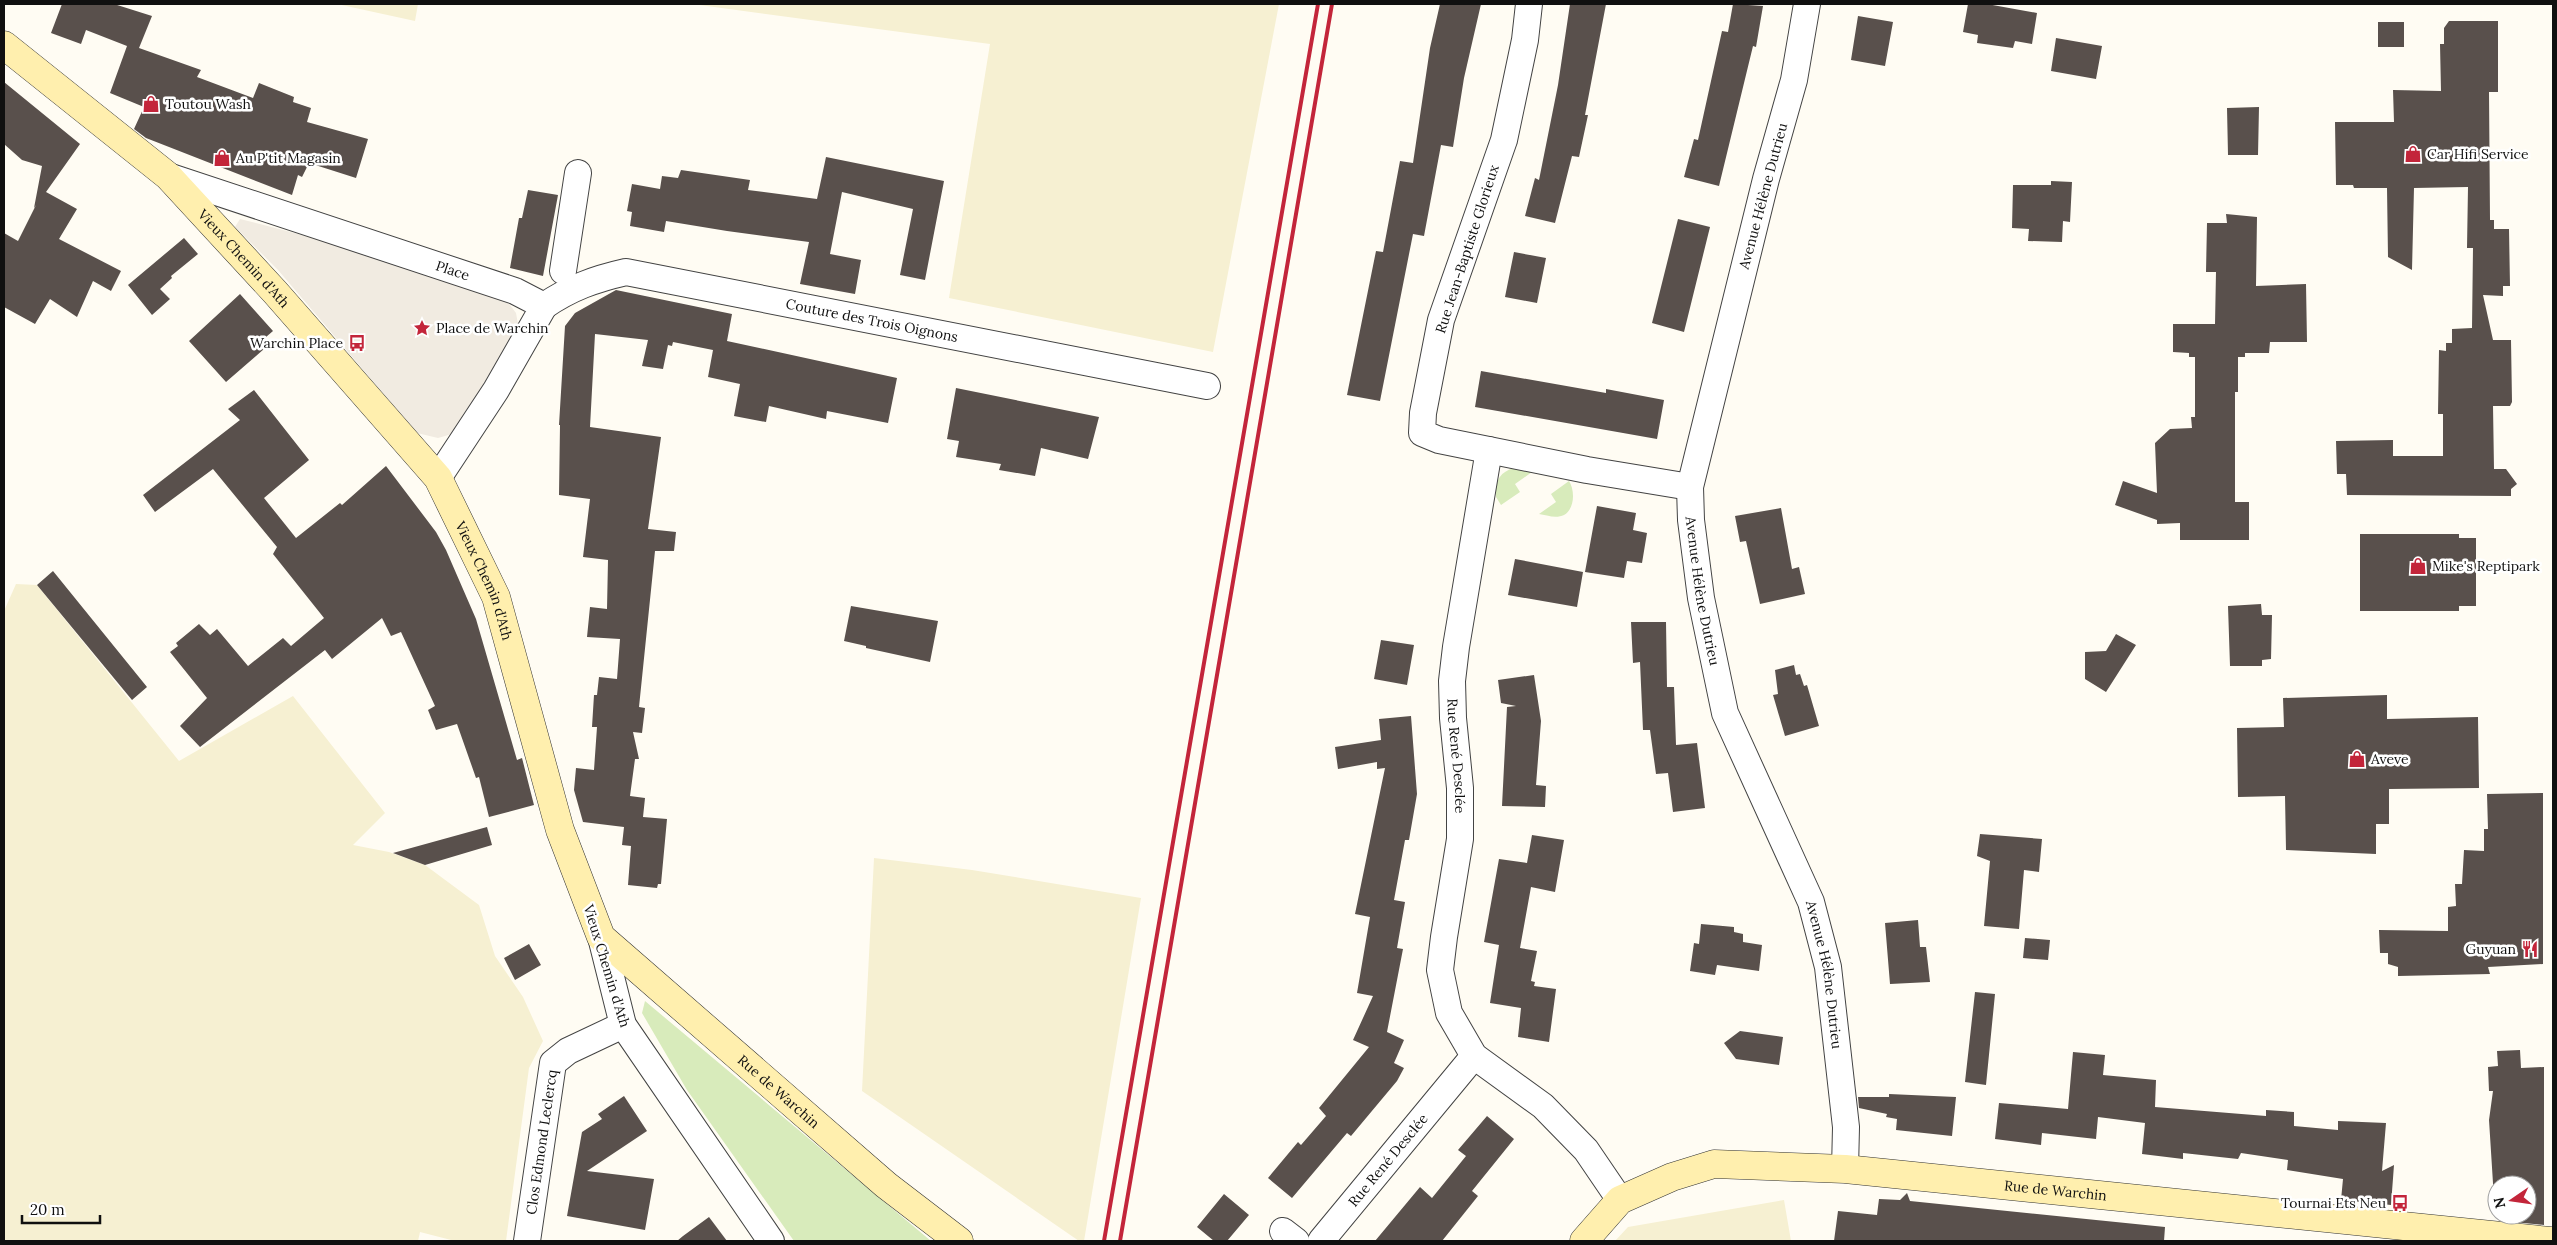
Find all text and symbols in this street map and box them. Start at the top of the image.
shop icon: Toutou Wash [141,94,161,114]
place label: Toutou Wash [165,95,251,113]
street label: Avenue Hélène Dutrieu [1735,121,1791,272]
shop icon: Car Hifi Service [2403,144,2423,164]
place label: Car Hifi Service [2427,145,2529,163]
shop icon: Au P'tit Magasin [212,148,232,168]
place label: Au P'tit Magasin [235,149,341,167]
street label: Rue Jean-Baptiste Glorieux [1431,162,1503,336]
street label: Vieux Chemin d'Ath [194,205,294,311]
street label: Place [434,256,472,284]
street label: Couture des Trois Oignons [784,295,960,346]
place icon: Place de Warchin [412,318,432,338]
place label: Place de Warchin [436,319,549,337]
bus stop icon: Warchin Place [347,333,367,353]
place label: Warchin Place [250,334,343,352]
street label: Avenue Hélène Dutrieu [1681,514,1724,667]
street label: Vieux Chemin d'Ath [451,517,516,642]
shop icon: Mike's Reptipark [2408,556,2428,576]
place label: Mike's Reptipark [2432,557,2540,575]
street label: Rue René Desclée [1443,698,1469,814]
shop icon: Aveve [2347,749,2367,769]
place label: Aveve [2370,750,2409,768]
street label: Avenue Hélène Dutrieu [1802,897,1846,1050]
street label: Vieux Chemin d'Ath [579,902,634,1030]
restaurant icon: Guyuan [2520,939,2540,959]
place label: Guyuan [2466,940,2516,958]
street label: Rue de Warchin [734,1051,824,1132]
street label: Clos Edmond Leclercq [522,1068,561,1216]
street label: Rue René Desclée [1344,1110,1432,1210]
north arrow [2487,1175,2537,1225]
street label: Rue de Warchin [2003,1176,2108,1205]
scale bar [22,1192,100,1224]
bus stop icon: Tournai Ets Neu [2390,1193,2410,1213]
place label: Tournai Ets Neu [2281,1194,2386,1212]
text: N [2489,1195,2509,1210]
text: 20 m [30,1200,65,1219]

